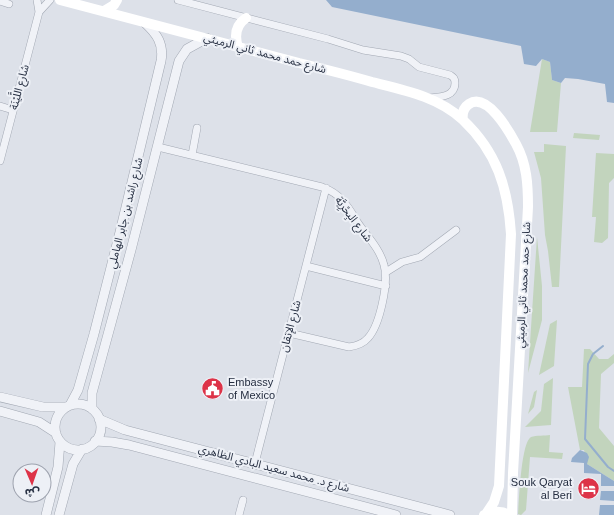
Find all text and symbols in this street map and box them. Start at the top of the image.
street label: شارع حمد محمد ثاني الرميثي [201,31,328,79]
street label: شارع اللَّيْنَة [4,62,33,112]
street label: شارع راشد بن جابر الهاملي [105,156,148,271]
street label: شارع البِحْرِيَّة [331,194,375,246]
street label: شارع حمد محمد ثاني الرميثي [514,221,536,349]
street label: شارع الإتقان [277,299,305,354]
public building icon: Embassy of Mexico [199,375,225,401]
place label: Embassy of Mexico [228,376,275,401]
street label: شارع د. محمد سعيد البادي الظاهري [196,442,351,497]
north arrow [12,463,52,503]
hotel icon: Souk Qaryat al Beri [575,475,601,501]
place label: Souk Qaryat al Beri [511,476,572,501]
text: ش [25,486,40,499]

